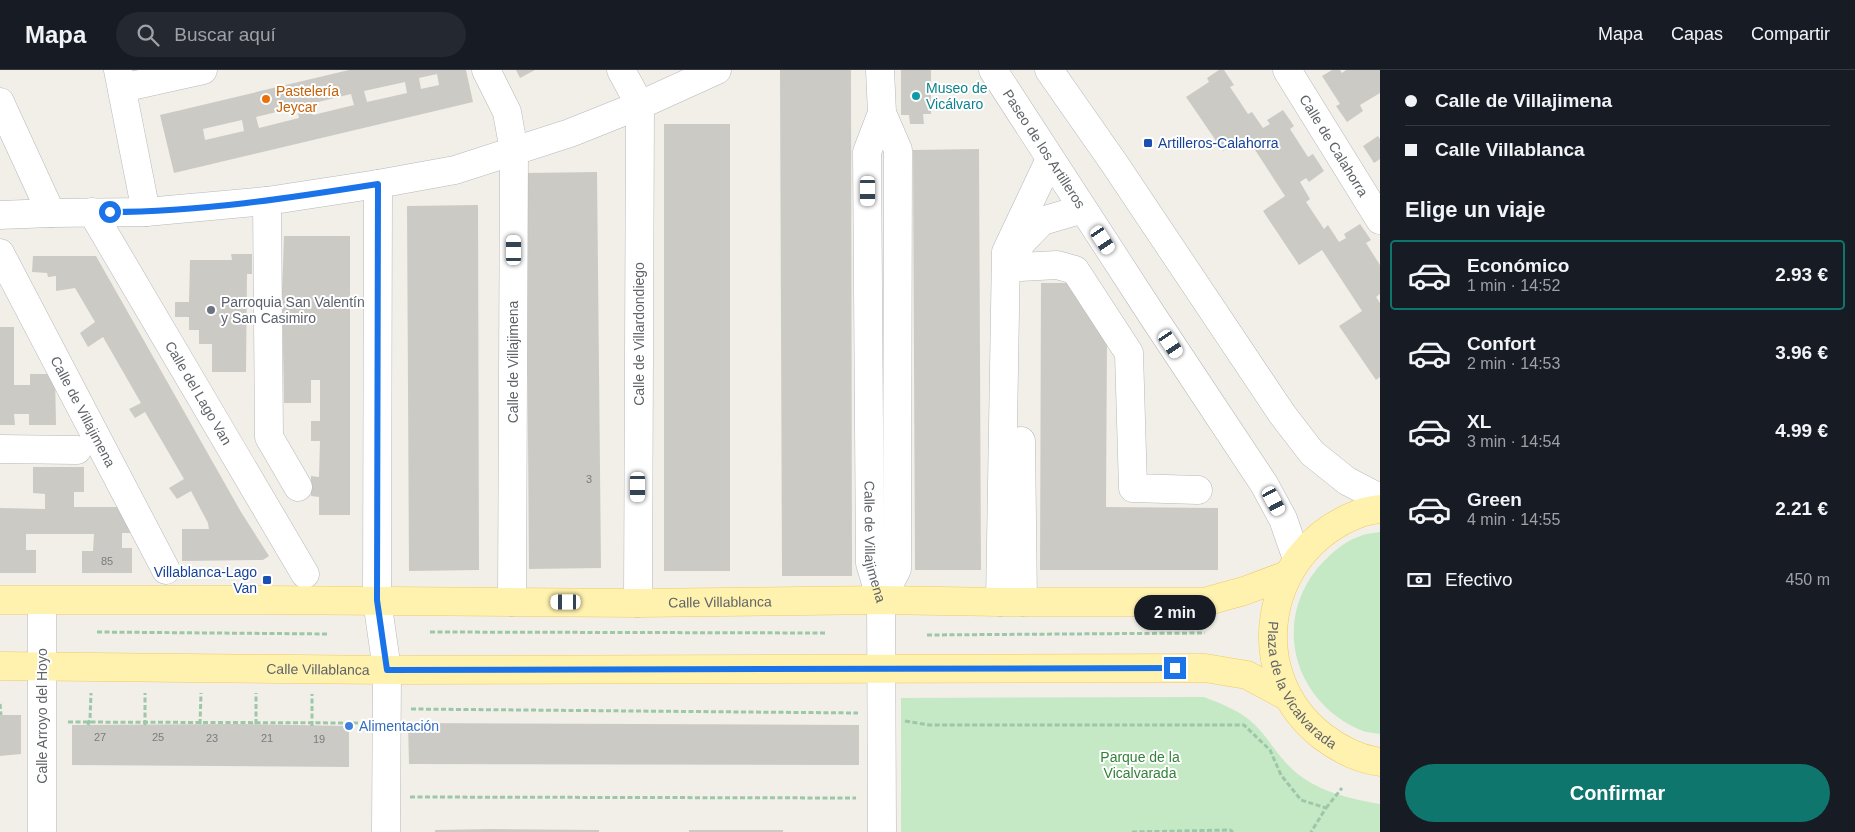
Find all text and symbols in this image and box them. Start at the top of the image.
search box [116,12,466,57]
text: Mapa [25,21,86,48]
icon: search [134,21,162,49]
text: Buscar aquí [174,24,276,45]
text: Mapa [1598,24,1643,44]
text: Capas [1671,24,1723,44]
text: Compartir [1751,24,1830,44]
place label: Museo de Vicálvaro [926,80,988,112]
place label: Pastelería Jeycar [276,83,339,115]
street label: Paseo de los Artilleros [1000,86,1089,211]
marker: Museo de Vicálvaro [910,90,922,102]
text: Calle de Villajimena [1435,90,1612,111]
street label: Calle de Calahorra [1296,92,1372,200]
marker: Pastelería Jeycar [260,93,272,105]
place label: Artilleros-Calahorra [1158,135,1279,151]
marker: Artilleros-Calahorra [1142,137,1154,149]
text: Calle Villablanca [1435,139,1585,160]
car [860,176,875,206]
text: Elige un viaje [1405,197,1546,222]
route start [99,201,121,223]
car [1088,223,1117,257]
car [506,235,521,265]
icon: car [1407,253,1452,298]
text: Económico [1467,255,1569,276]
street label: Calle de Villardondiego [631,262,647,406]
text: 2.93 € [1775,264,1828,285]
text: 1 min · 14:52 [1467,277,1560,294]
place label: Parroquia San Valentín y San Casimiro [221,294,365,326]
street label: Calle de Villajimena [505,300,521,423]
marker: Parroquia San Valentín y San Casimiro [205,304,217,316]
car [1156,327,1185,361]
icon: car [1407,331,1452,376]
text: Confort [1467,333,1536,354]
street label: Calle del Lago Van [162,338,235,448]
text: 3.96 € [1775,342,1828,363]
street label: Calle de Villajimena [47,353,119,470]
text: 2 min · 14:53 [1467,355,1560,372]
icon: car [1407,409,1452,454]
text: XL [1467,411,1491,432]
text: 4.99 € [1775,420,1828,441]
text: 3 min · 14:54 [1467,433,1560,450]
car [630,472,645,502]
house number: 3 [586,473,592,485]
street label: Calle de Villajimena [861,481,889,604]
car [1260,484,1287,518]
icon: car [1407,487,1452,532]
text: Green [1467,489,1522,510]
text: 2.21 € [1775,498,1828,519]
text: 4 min · 14:55 [1467,511,1560,528]
house number: 85 [101,555,113,567]
place label: Villablanca-Lago Van [154,564,257,596]
icon: cash [1405,566,1433,594]
text: Efectivo [1445,569,1513,590]
text: 450 m [1786,571,1830,588]
marker: Villablanca-Lago Van [261,574,273,586]
street label: Calle Villablanca [668,593,772,611]
car [551,595,581,610]
callout: 2 min [1134,596,1216,630]
text: 2 min [1154,604,1196,621]
street label: Plaza de la Vicalvarada [1265,621,1340,752]
street label: Calle Arroyo del Hoyo [34,648,50,784]
route end [1164,657,1186,679]
street label: Calle Villablanca [266,661,370,678]
place label: Alimentación [359,718,439,734]
marker: Alimentación [343,720,355,732]
house number: 27 [94,731,106,743]
house number: 25 [152,731,164,743]
house number: 23 [206,732,218,744]
house number: 21 [261,732,273,744]
house number: 19 [313,733,325,745]
park label: Parque de la Vicalvarada [1100,749,1180,781]
button: Confirmar [1405,764,1830,822]

